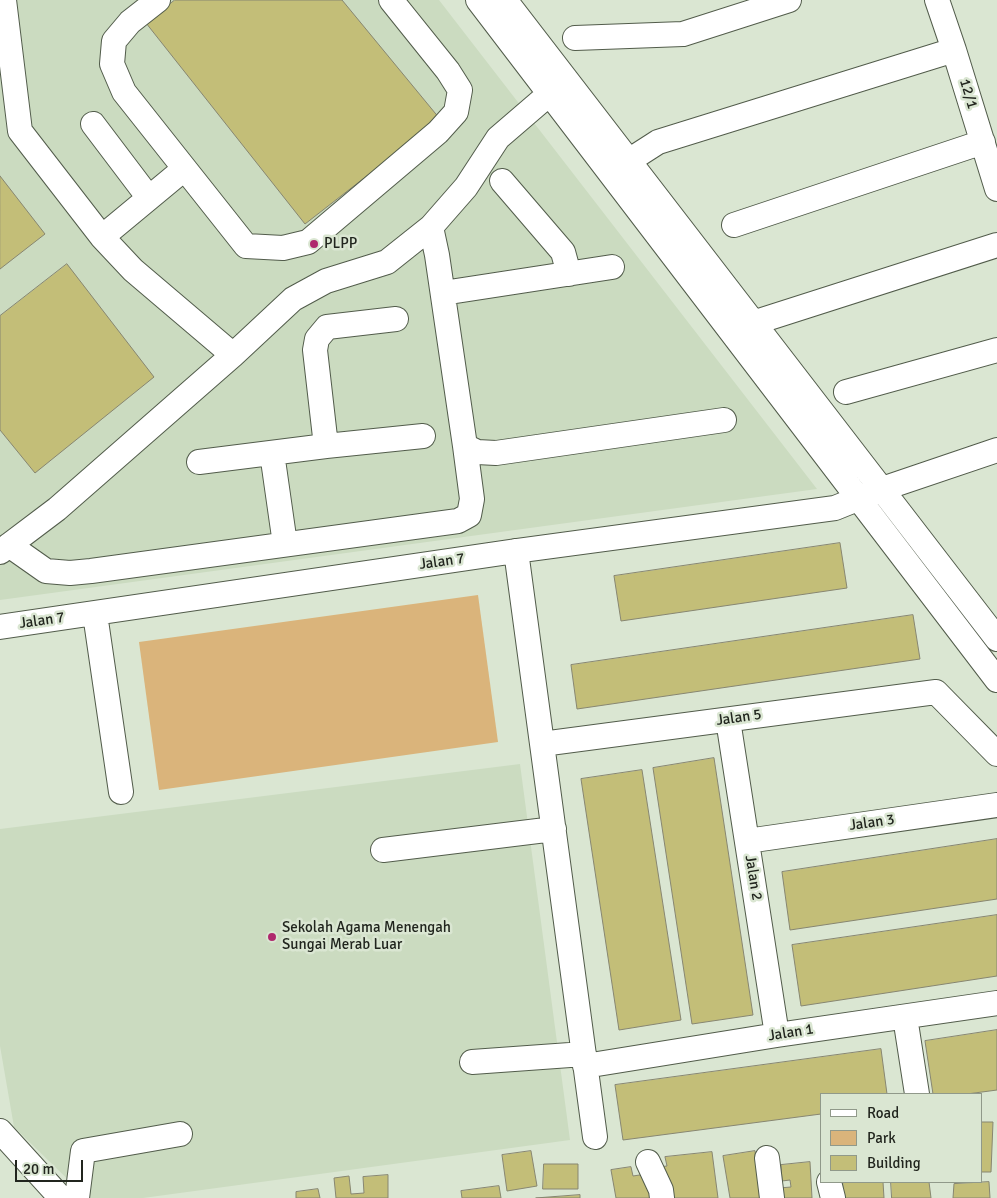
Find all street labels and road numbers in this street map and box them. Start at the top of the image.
street label: 12/1 [955,77,981,111]
street label: Jalan 7 [418,550,466,574]
street label: Jalan 7 [18,609,66,633]
street label: Jalan 5 [715,706,763,730]
street label: Jalan 3 [848,811,896,835]
street label: Jalan 2 [741,854,765,902]
street label: Jalan 1 [767,1021,815,1045]

